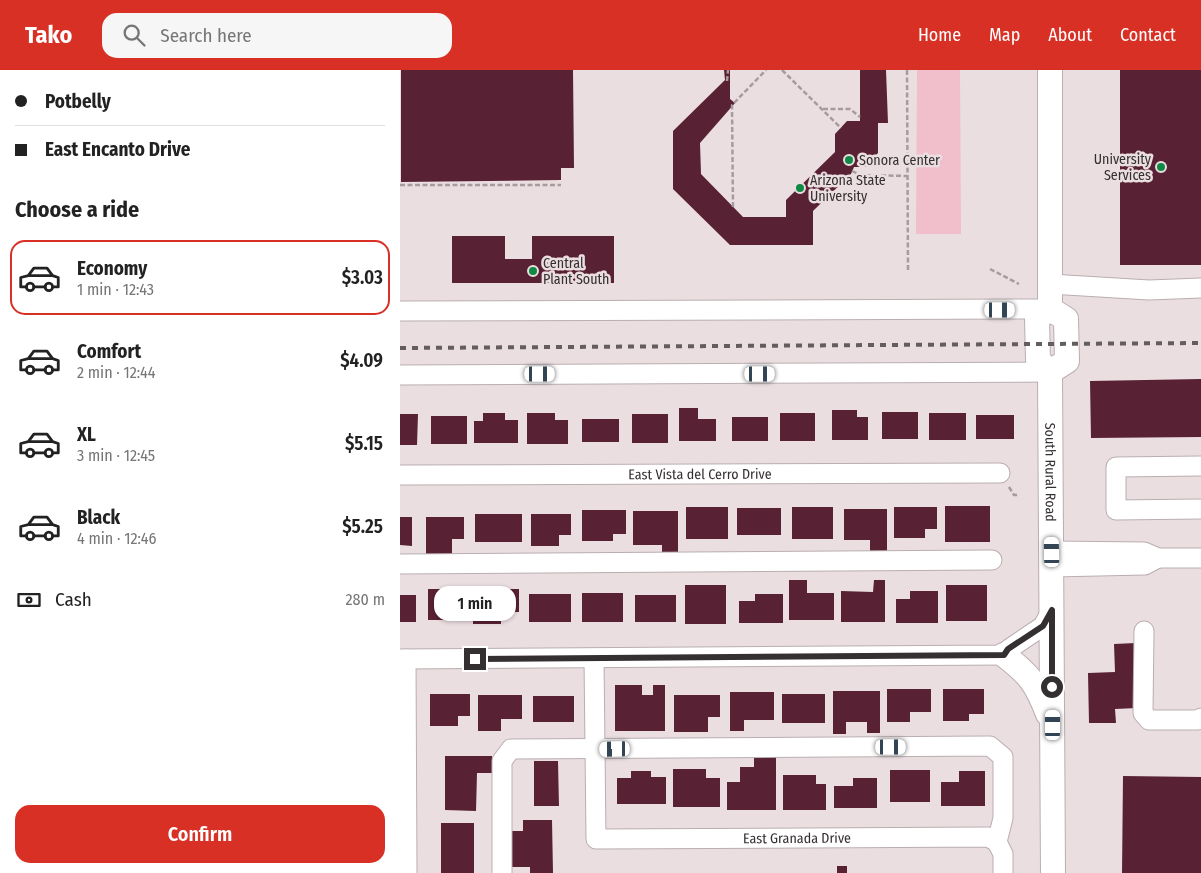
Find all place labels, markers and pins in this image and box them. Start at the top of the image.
place label: University Services [1094,151,1152,184]
place label: Sonora Center [859,152,940,169]
marker: Sonora Center [843,154,855,166]
marker: University Services [1155,161,1167,173]
place label: Arizona State University [810,172,886,205]
marker: Arizona State University [794,182,806,194]
place label: Central Plant South [543,255,610,288]
marker: Central Plant South [527,265,539,277]

